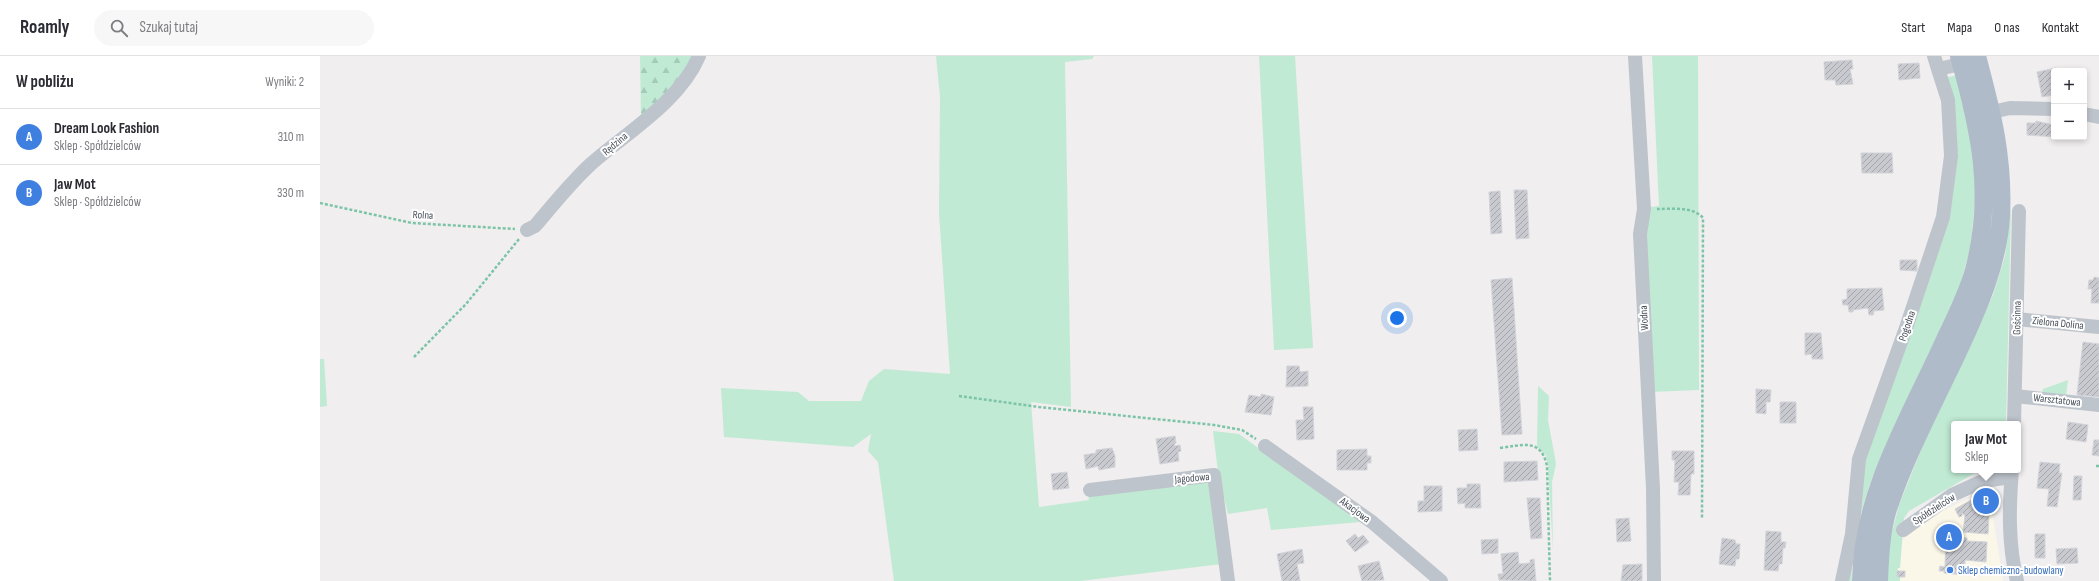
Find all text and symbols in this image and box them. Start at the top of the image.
search box [94,10,374,46]
text: Roamly [20,16,70,39]
icon: search [108,17,130,39]
text: Szukaj tutaj [140,18,198,37]
text: Start [1901,19,1925,36]
text: Mapa [1947,19,1972,36]
text: O nas [1994,19,2020,36]
text: Kontakt [2042,19,2079,36]
map controls [2051,68,2087,140]
button: + [2051,68,2087,104]
text: W pobliżu [16,72,74,92]
text: Wyniki: 2 [265,74,304,90]
button: − [2051,104,2087,140]
text: Dream Look Fashion [54,119,159,138]
text: A [26,129,32,145]
text: 310 m [278,129,304,145]
street label: Rędzina [600,130,630,158]
text: Sklep · Spółdzielców [54,138,141,154]
text: Jaw Mot [54,175,96,194]
text: B [26,185,32,201]
text: 330 m [277,185,304,201]
text: Sklep · Spółdzielców [54,194,141,210]
street label: Rolna [412,208,434,222]
street label: Gościnna [2010,301,2024,335]
street label: Wodna [1637,305,1651,331]
your location [1387,308,1407,328]
street label: Pogodna [1896,309,1918,343]
street label: Zielona Dolina [2032,314,2084,332]
street label: Warsztatowa [2033,391,2081,409]
popup [1951,421,2021,473]
text: Jaw Mot [1965,430,2007,449]
text: Sklep [1965,449,1989,465]
street label: Jagodowa [1173,470,1210,486]
pin: B [1973,486,1999,516]
street label: Spółdzielców [1910,490,1958,528]
street label: Akacjowa [1336,494,1373,525]
pin: A [1936,522,1962,552]
place label: Sklep chemiczno-budowlany [1958,564,2064,577]
marker: Sklep chemiczno-budowlany [1945,565,1955,575]

